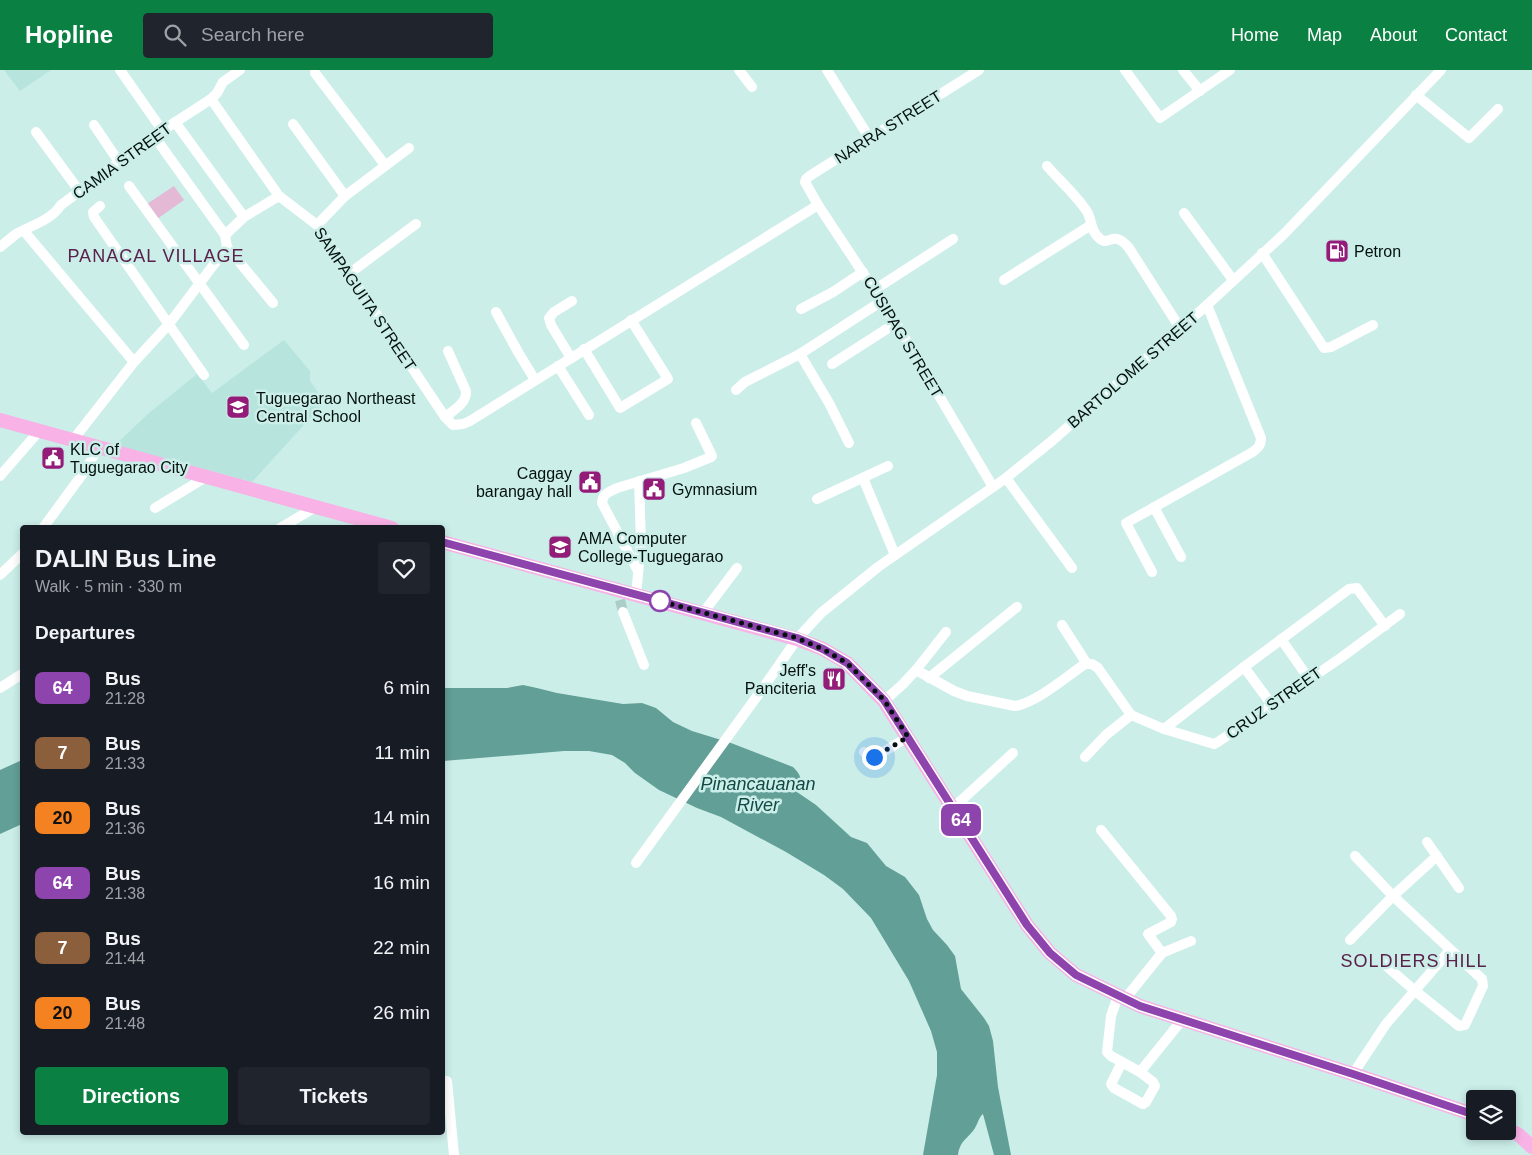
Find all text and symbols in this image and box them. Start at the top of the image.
search box [143,13,493,58]
text: Hopline [25,21,113,48]
icon: search [161,21,189,49]
text: Search here [201,24,305,45]
text: Home [1231,25,1279,45]
text: Map [1307,25,1342,45]
text: About [1370,25,1417,45]
text: Contact [1445,25,1507,45]
street label: NARRA STREET [831,87,945,167]
street label: CAMIA STREET [70,120,175,202]
street label: SAMPAGUITA STREET [311,224,419,374]
fuel station icon: Petron [1324,238,1350,264]
place label: Petron [1354,243,1401,260]
district label: PANACAL VILLAGE [67,246,245,266]
street label: CUSIPAG STREET [860,273,946,401]
street label: BARTOLOME STREET [1064,309,1202,431]
place label: Tuguegarao Northeast Central School [256,390,416,425]
school or university icon: Tuguegarao Northeast Central School [225,394,251,420]
place label: KLC of Tuguegarao City [70,441,188,476]
public building icon: KLC of Tuguegarao City [40,445,66,471]
place label: Caggay barangay hall [476,465,572,500]
public building icon: Caggay barangay hall [577,469,603,495]
public building icon: Gymnasium [641,476,667,502]
place label: Gymnasium [672,481,757,498]
place label: AMA Computer College-Tuguegarao [578,530,723,565]
school or university icon: AMA Computer College-Tuguegarao [547,534,573,560]
button: heart [378,542,430,594]
text: DALIN Bus Line [35,545,216,572]
text: Walk · 5 min · 330 m [35,578,182,595]
unlabelled marker [649,590,671,612]
text: Departures [35,622,135,643]
place label: Jeff's Panciteria [745,662,816,697]
street label: CRUZ STREET [1223,664,1325,742]
restaurant icon: Jeff's Panciteria [821,666,847,692]
text: Bus [105,668,141,689]
text: 6 min [384,677,430,698]
text: 64 [52,678,73,698]
text: 21:28 [105,690,145,707]
text: Bus [105,733,141,754]
text: 11 min [374,742,430,763]
text: 7 [57,743,68,763]
your location [862,745,887,770]
text: 21:33 [105,755,145,772]
water label: Pinancauanan River [700,774,816,815]
text: Bus [105,798,141,819]
line badge: 64 [938,804,984,836]
text: 14 min [373,807,430,828]
text: 20 [52,808,73,828]
text: 64 [951,810,971,830]
text: 21:36 [105,820,145,837]
text: Bus [105,863,141,884]
text: 16 min [373,872,430,893]
text: 64 [52,873,73,893]
text: 21:38 [105,885,145,902]
text: Bus [105,928,141,949]
text: 22 min [373,937,430,958]
text: 7 [57,938,68,958]
text: 21:44 [105,950,145,967]
district label: SOLDIERS HILL [1340,951,1488,971]
text: Bus [105,993,141,1014]
text: 26 min [373,1002,430,1023]
text: 20 [52,1003,73,1023]
text: 21:48 [105,1015,145,1032]
button: Directions [35,1067,228,1125]
button: Tickets [238,1067,430,1125]
map controls [1466,1090,1516,1140]
button: layers [1466,1090,1516,1140]

